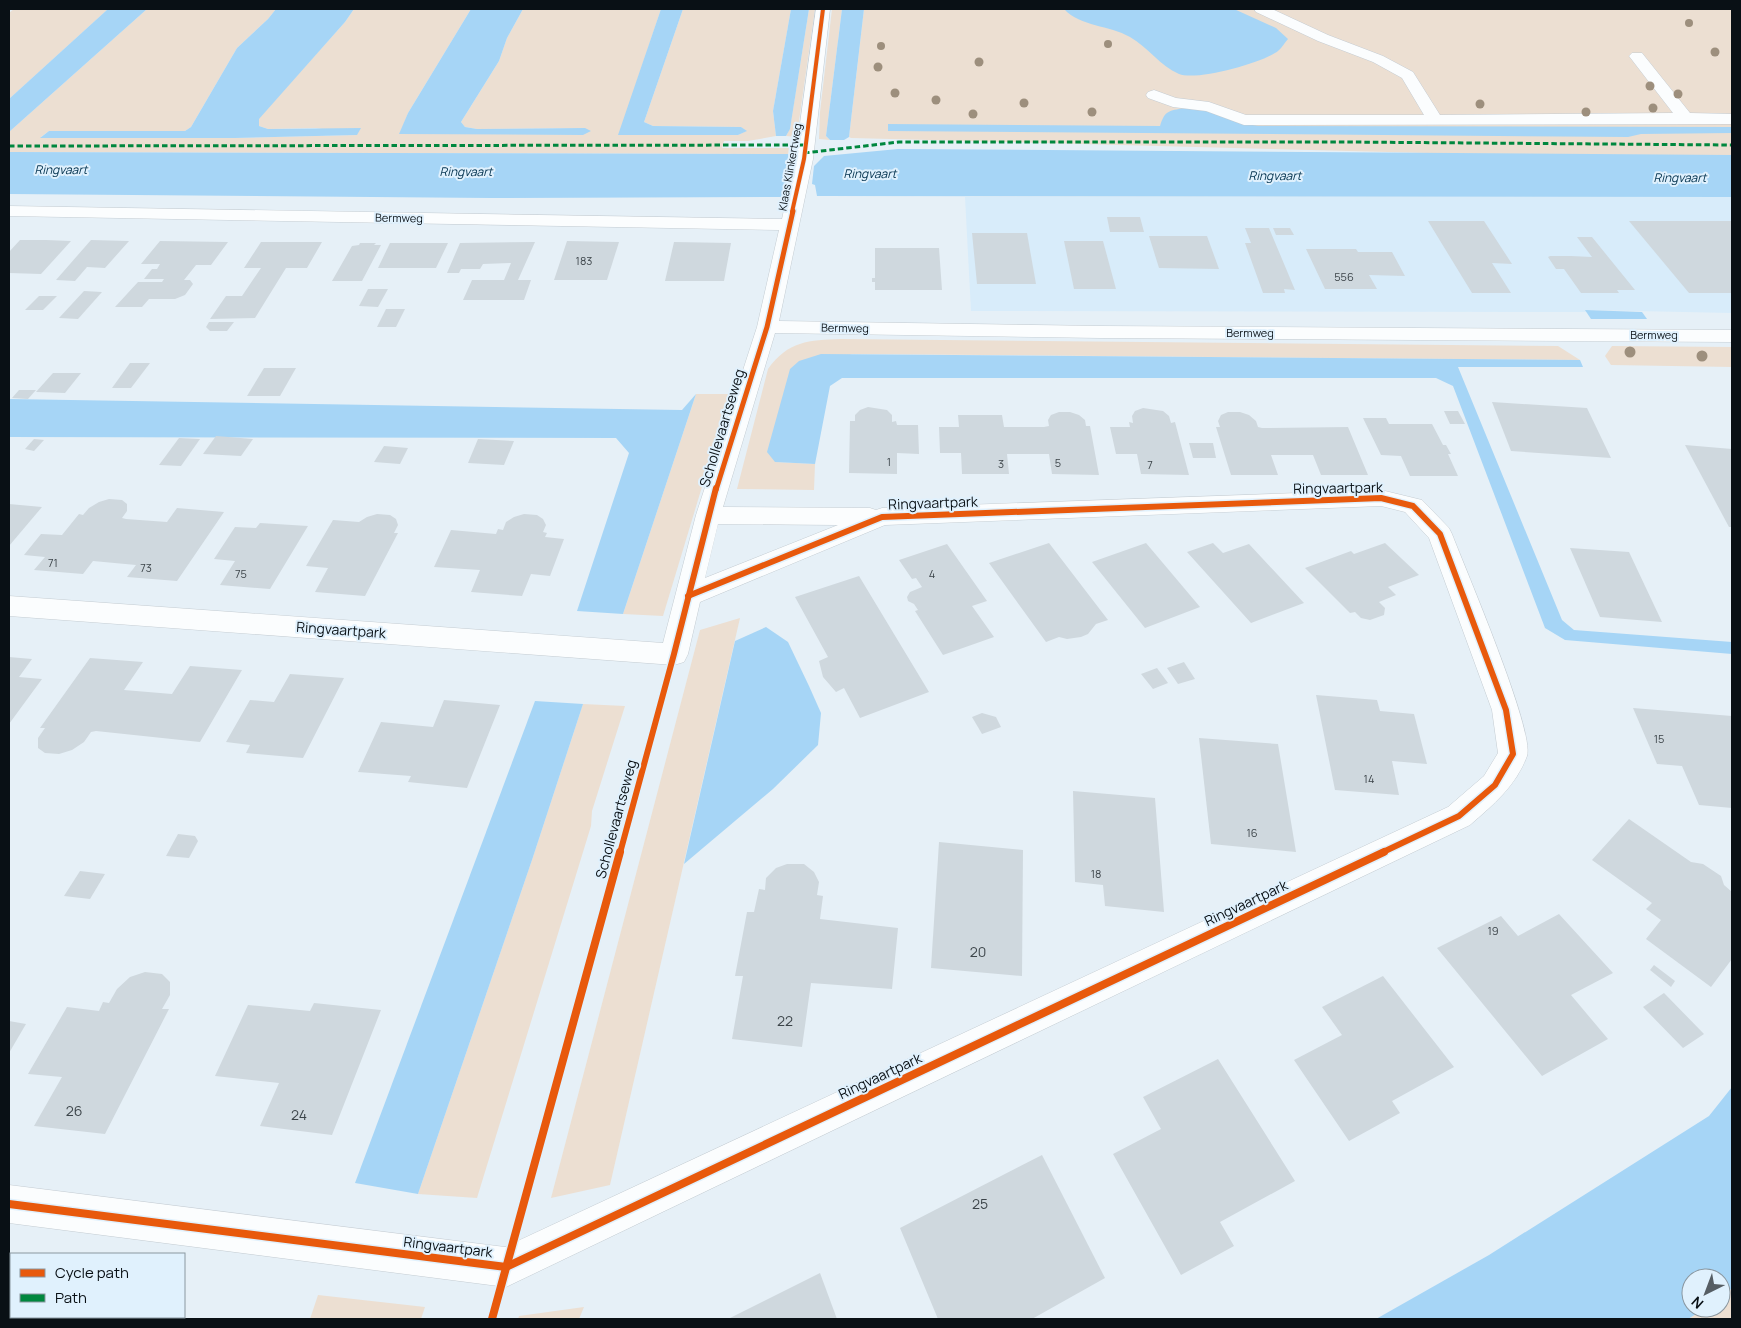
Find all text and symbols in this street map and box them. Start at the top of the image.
street label: Klaas Klinkertweg [774,122,805,212]
water label: Ringvaart [35,161,89,178]
water label: Ringvaart [440,163,494,180]
water label: Ringvaart [844,165,898,182]
water label: Ringvaart [1249,167,1303,184]
water label: Ringvaart [1654,169,1708,186]
street label: Bermweg [375,210,423,225]
house number: 183 [576,253,592,268]
house number: 556 [1334,269,1354,284]
street label: Bermweg [821,320,869,335]
street label: Bermweg [1226,325,1274,340]
street label: Bermweg [1630,327,1678,342]
street label: Schollevaartseweg [695,366,749,489]
house number: 1 [887,454,891,469]
house number: 5 [1055,455,1061,470]
house number: 3 [998,456,1004,471]
house number: 7 [1147,457,1153,472]
street label: Ringvaartpark [1293,477,1384,498]
street label: Ringvaartpark [888,491,979,514]
house number: 71 [48,555,58,570]
house number: 73 [140,560,152,575]
house number: 75 [235,566,247,581]
house number: 4 [929,566,935,581]
street label: Ringvaartpark [296,617,387,642]
house number: 15 [1654,731,1664,746]
street label: Schollevaartseweg [590,757,641,880]
house number: 14 [1364,771,1374,786]
house number: 16 [1246,825,1258,840]
house number: 18 [1091,866,1101,881]
street label: Ringvaartpark [1201,875,1291,930]
house number: 19 [1487,923,1499,938]
house number: 20 [970,942,986,961]
house number: 22 [777,1011,793,1030]
street label: Ringvaartpark [835,1048,925,1103]
house number: 26 [66,1101,82,1120]
house number: 24 [291,1105,307,1124]
house number: 25 [972,1194,988,1213]
street label: Ringvaartpark [402,1232,495,1262]
legend [10,1253,185,1318]
text: Cycle path [55,1262,129,1283]
north arrow [1681,1268,1731,1318]
text: Path [55,1287,87,1308]
text: N [1687,1293,1707,1313]

